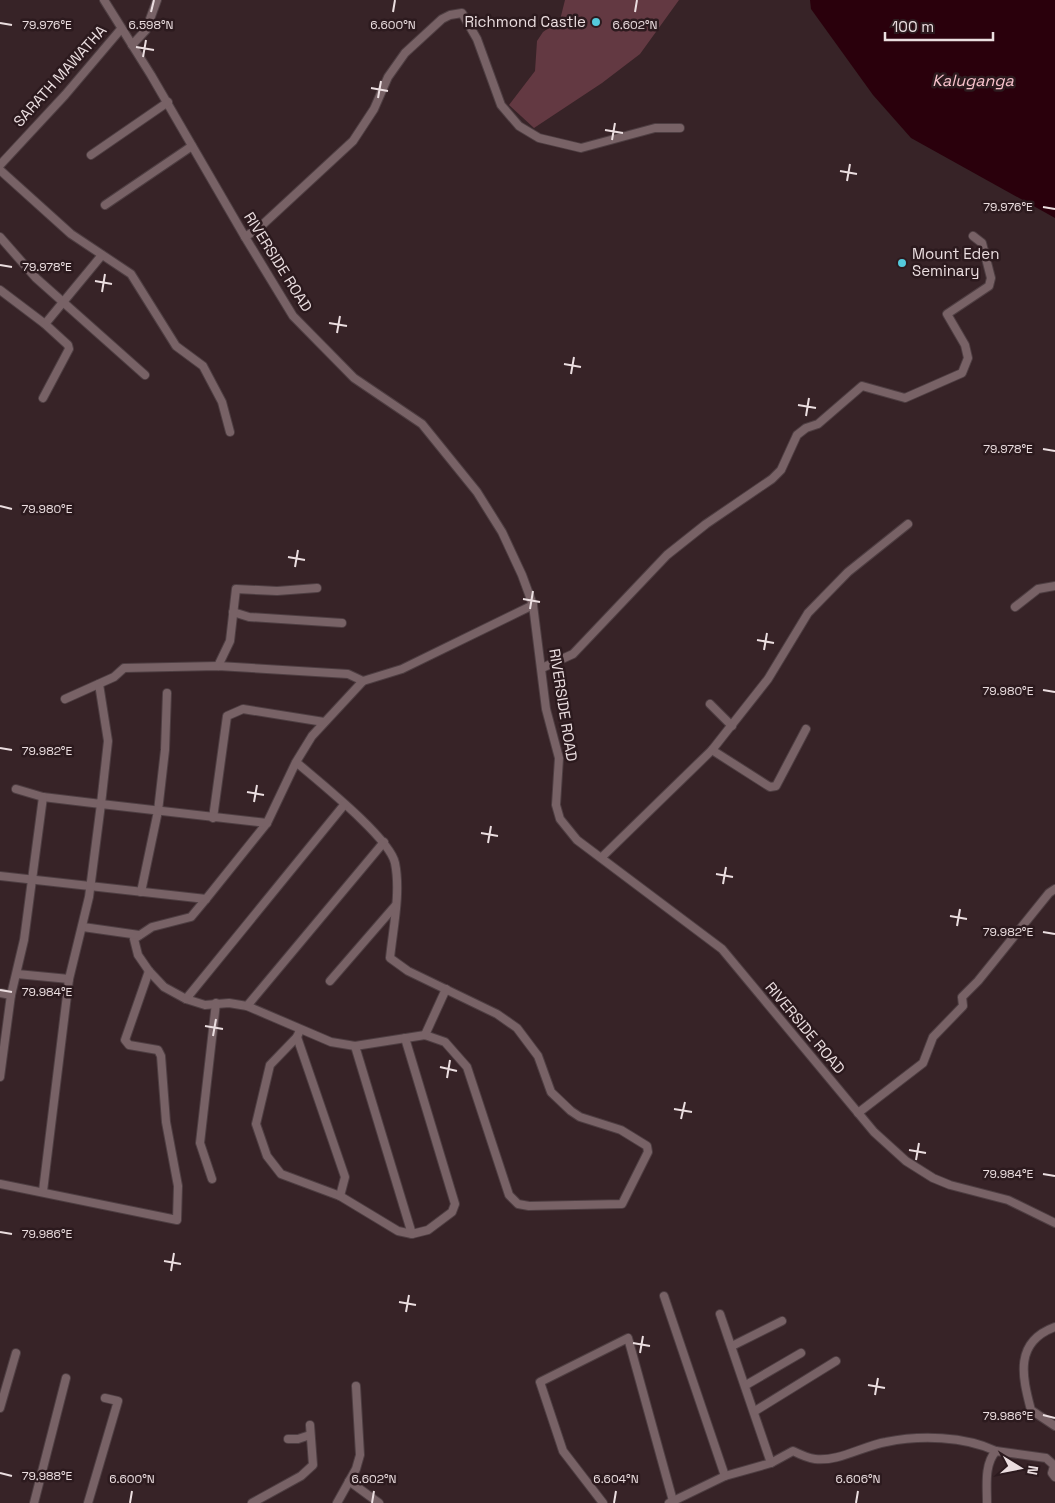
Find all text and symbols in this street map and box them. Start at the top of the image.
scale bar [885,10,992,42]
place label: Richmond Castle [464,12,586,31]
marker: Richmond Castle [590,16,602,28]
text: 79.976°E [22,17,72,33]
text: 6.598°N [129,17,173,33]
text: 6.600°N [370,17,416,33]
text: 6.602°N [612,17,658,33]
text: 100 m [892,17,934,36]
street label: SARATH MAWATHA [9,21,111,130]
water label: Kaluganga [932,70,1015,91]
text: 79.976°E [983,199,1033,215]
street label: RIVERSIDE ROAD [240,208,317,315]
place label: Mount Eden Seminary [912,244,999,280]
marker: Mount Eden Seminary [896,257,908,269]
text: 79.978°E [22,259,72,275]
text: 79.978°E [983,441,1033,457]
text: 79.980°E [22,501,73,517]
street label: RIVERSIDE ROAD [545,647,582,763]
text: 79.980°E [983,683,1034,699]
text: 79.982°E [22,743,72,759]
text: 79.982°E [983,924,1033,940]
street label: RIVERSIDE ROAD [761,978,849,1078]
text: 79.984°E [22,984,73,1000]
text: 79.984°E [983,1166,1034,1182]
text: 79.986°E [22,1226,72,1242]
text: 79.986°E [983,1408,1033,1424]
north arrow [995,1443,1045,1493]
text: N [1023,1464,1042,1476]
text: 79.988°E [22,1468,73,1484]
text: 6.600°N [109,1471,155,1487]
text: 6.602°N [351,1471,397,1487]
text: 6.604°N [593,1471,639,1487]
text: 6.606°N [835,1471,881,1487]

